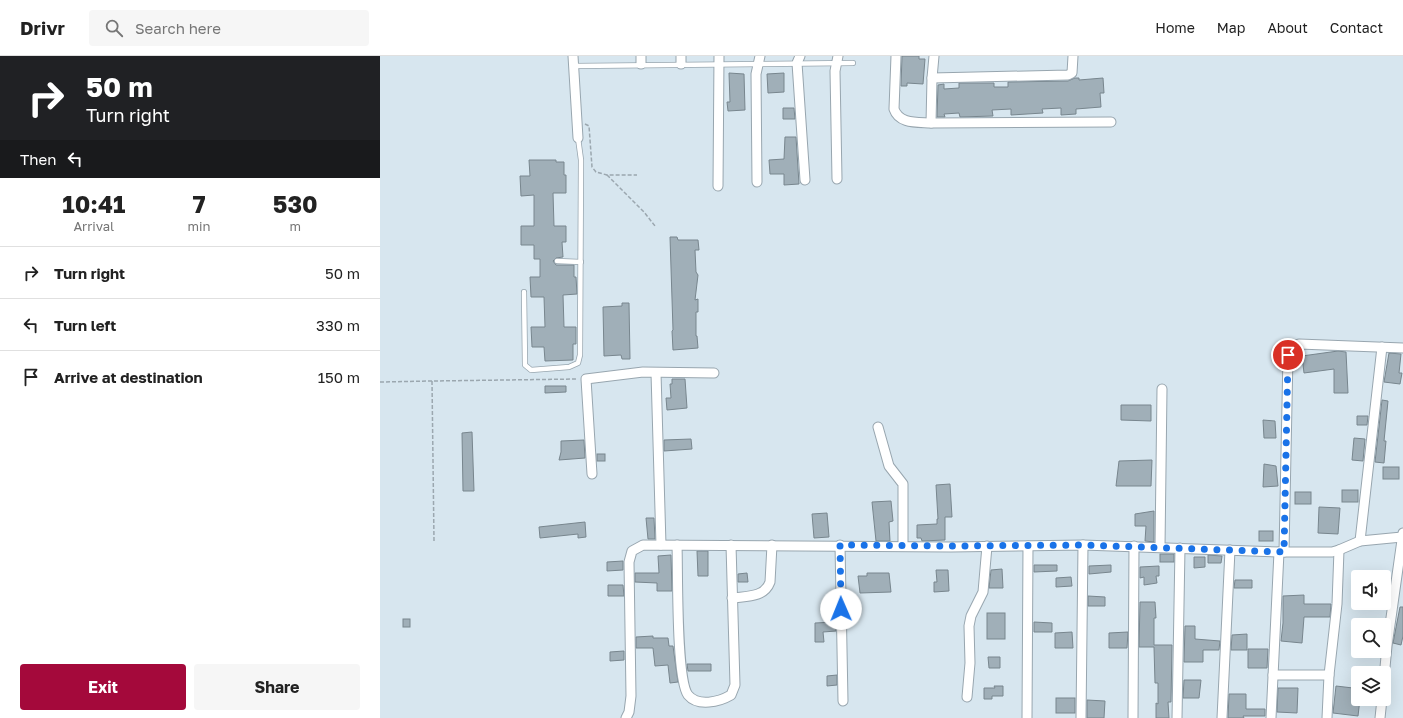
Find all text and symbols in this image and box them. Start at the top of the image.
search box [89,10,369,46]
text: Drivr [20,16,65,39]
icon: search [103,17,125,39]
text: Search here [135,19,221,37]
text: Home [1155,19,1195,36]
text: Map [1217,19,1245,36]
text: About [1267,19,1308,36]
text: Contact [1330,19,1383,36]
text: 50 m [86,70,153,103]
icon: right [20,72,72,124]
text: Turn right [86,104,170,126]
icon: left [64,148,86,170]
text: Then [20,150,56,168]
text: 10:41 [62,189,125,218]
text: 7 [193,189,206,218]
text: 530 [273,189,318,218]
text: Arrival [73,218,114,234]
text: min [188,218,211,234]
text: m [290,218,301,234]
icon: right [20,262,42,284]
text: Turn right [54,264,125,282]
text: 50 m [325,264,360,282]
icon: left [20,314,42,336]
text: Turn left [54,316,116,334]
text: 330 m [316,316,360,334]
pin [1271,338,1305,372]
icon: arrive [1277,344,1299,366]
icon: arrive [20,366,42,388]
text: Arrive at destination [54,368,203,386]
text: 150 m [318,368,360,386]
map controls [1351,570,1391,706]
button: sound [1351,570,1391,610]
position arrow [820,588,862,630]
button: search [1351,618,1391,658]
button: Exit [20,664,186,710]
button: Share [194,664,360,710]
button: layers [1351,666,1391,706]

